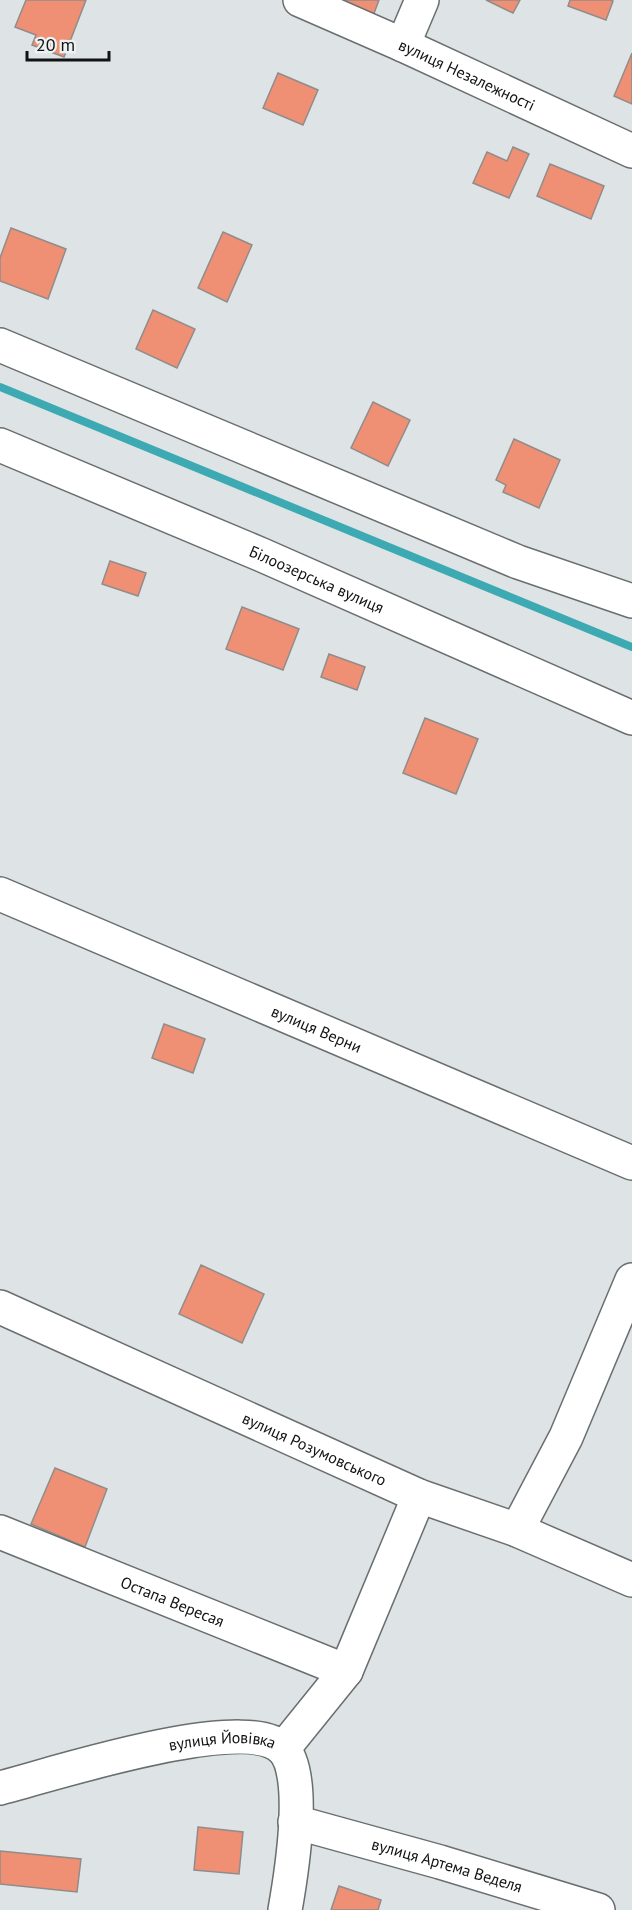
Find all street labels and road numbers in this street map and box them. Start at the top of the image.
street label: вулиця Незалежності [396,34,538,115]
street label: Білоозерська вулиця [246,541,387,618]
street label: вулиця Верни [268,1001,365,1057]
street label: вулиця Розумовського [239,1408,390,1490]
street label: Остапа Вересая [118,1572,227,1631]
street label: вулиця Йовівка [167,1727,279,1755]
street label: вулиця Артема Веделя [369,1834,525,1896]

